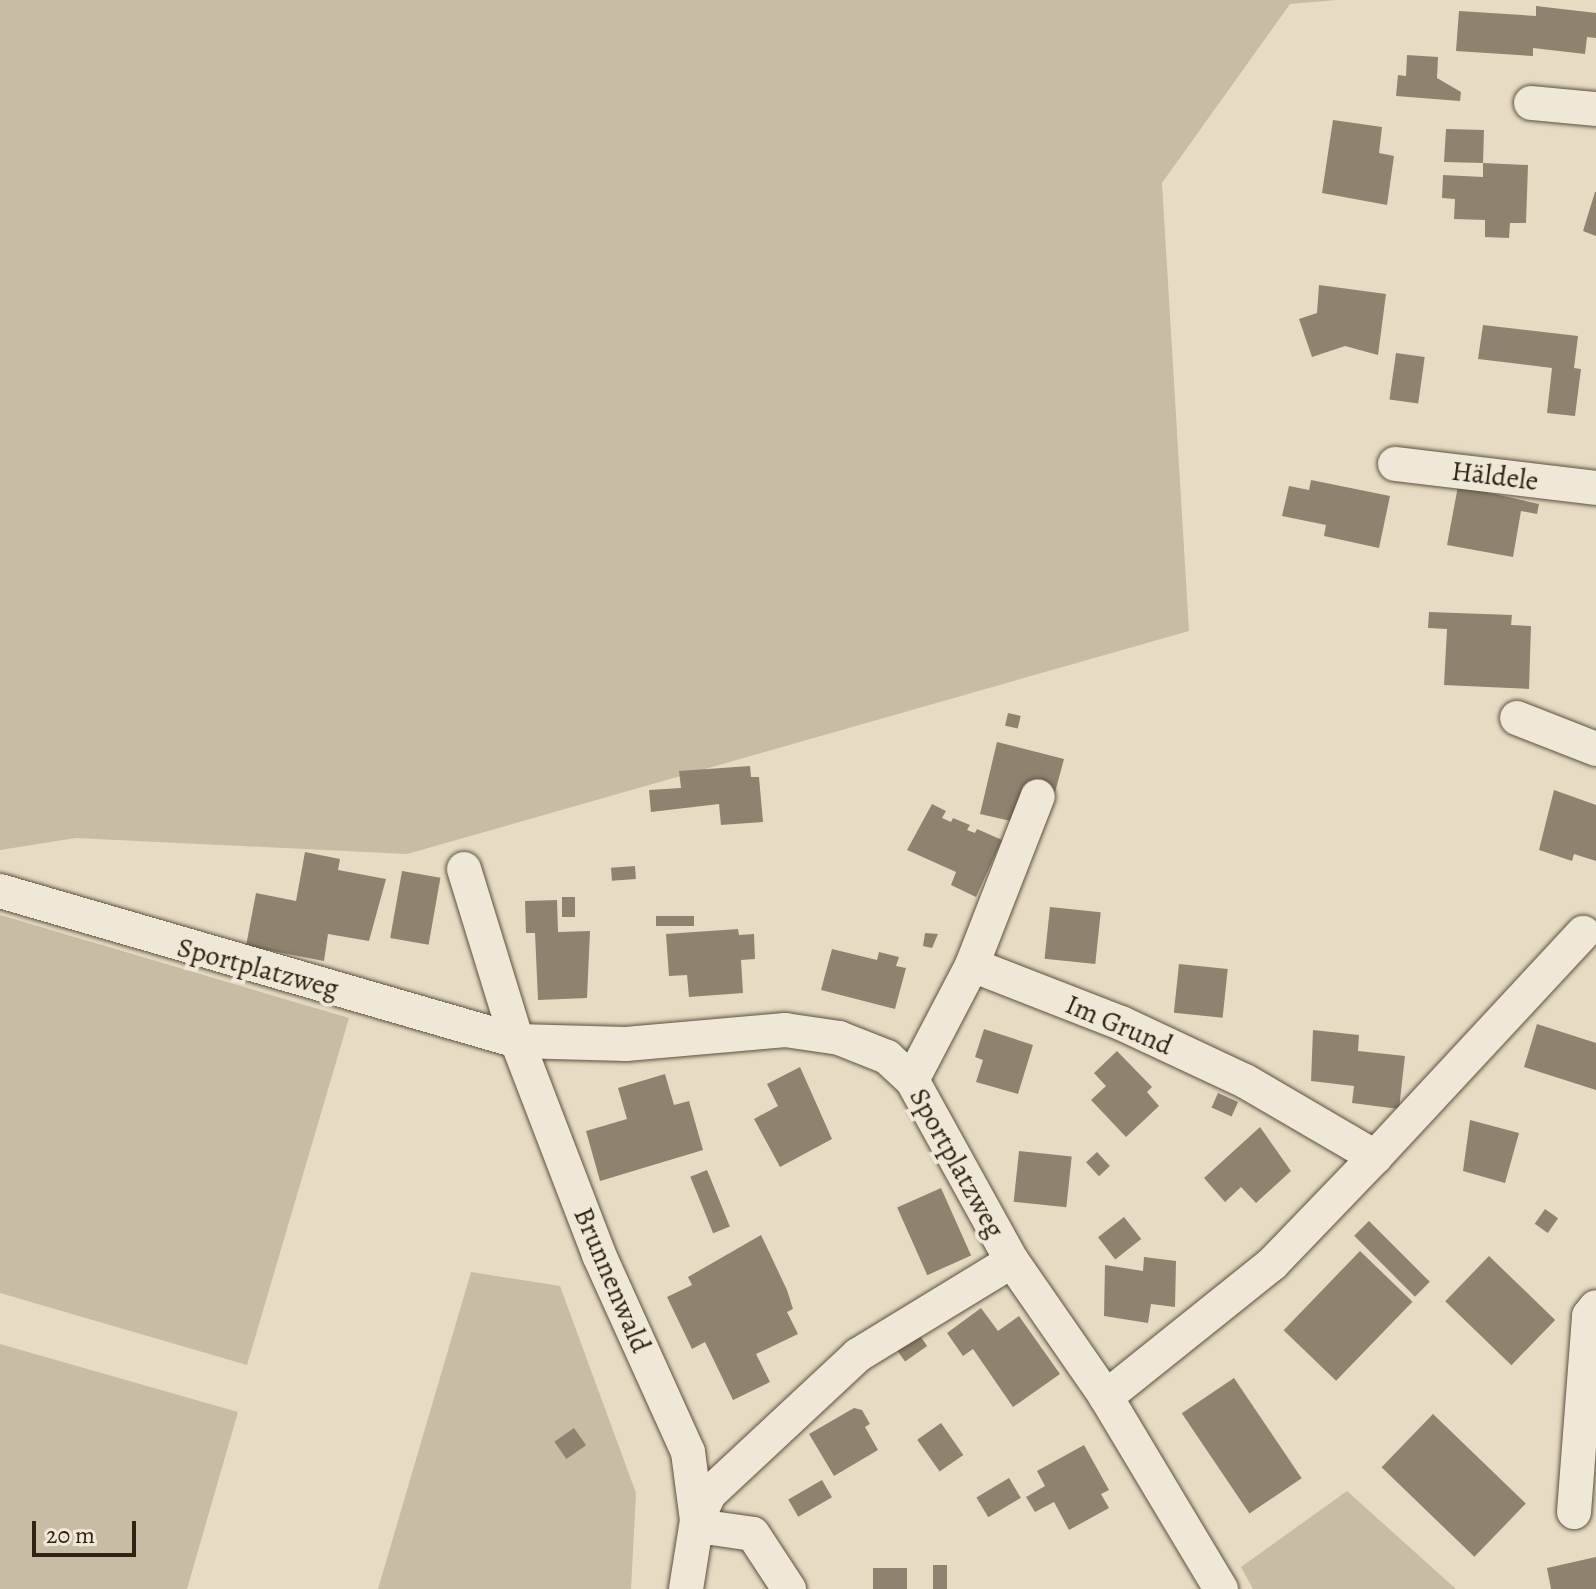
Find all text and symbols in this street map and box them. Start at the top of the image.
street label: Häldele [1450,454,1540,498]
street label: Sportplatzweg [174,930,342,1006]
street label: Im Grund [1060,987,1178,1063]
street label: Sportplatzweg [902,1082,1012,1244]
street label: Brunnenwald [566,1202,658,1358]
scale bar [36,1505,140,1555]
text: 20 m [46,1519,95,1551]

